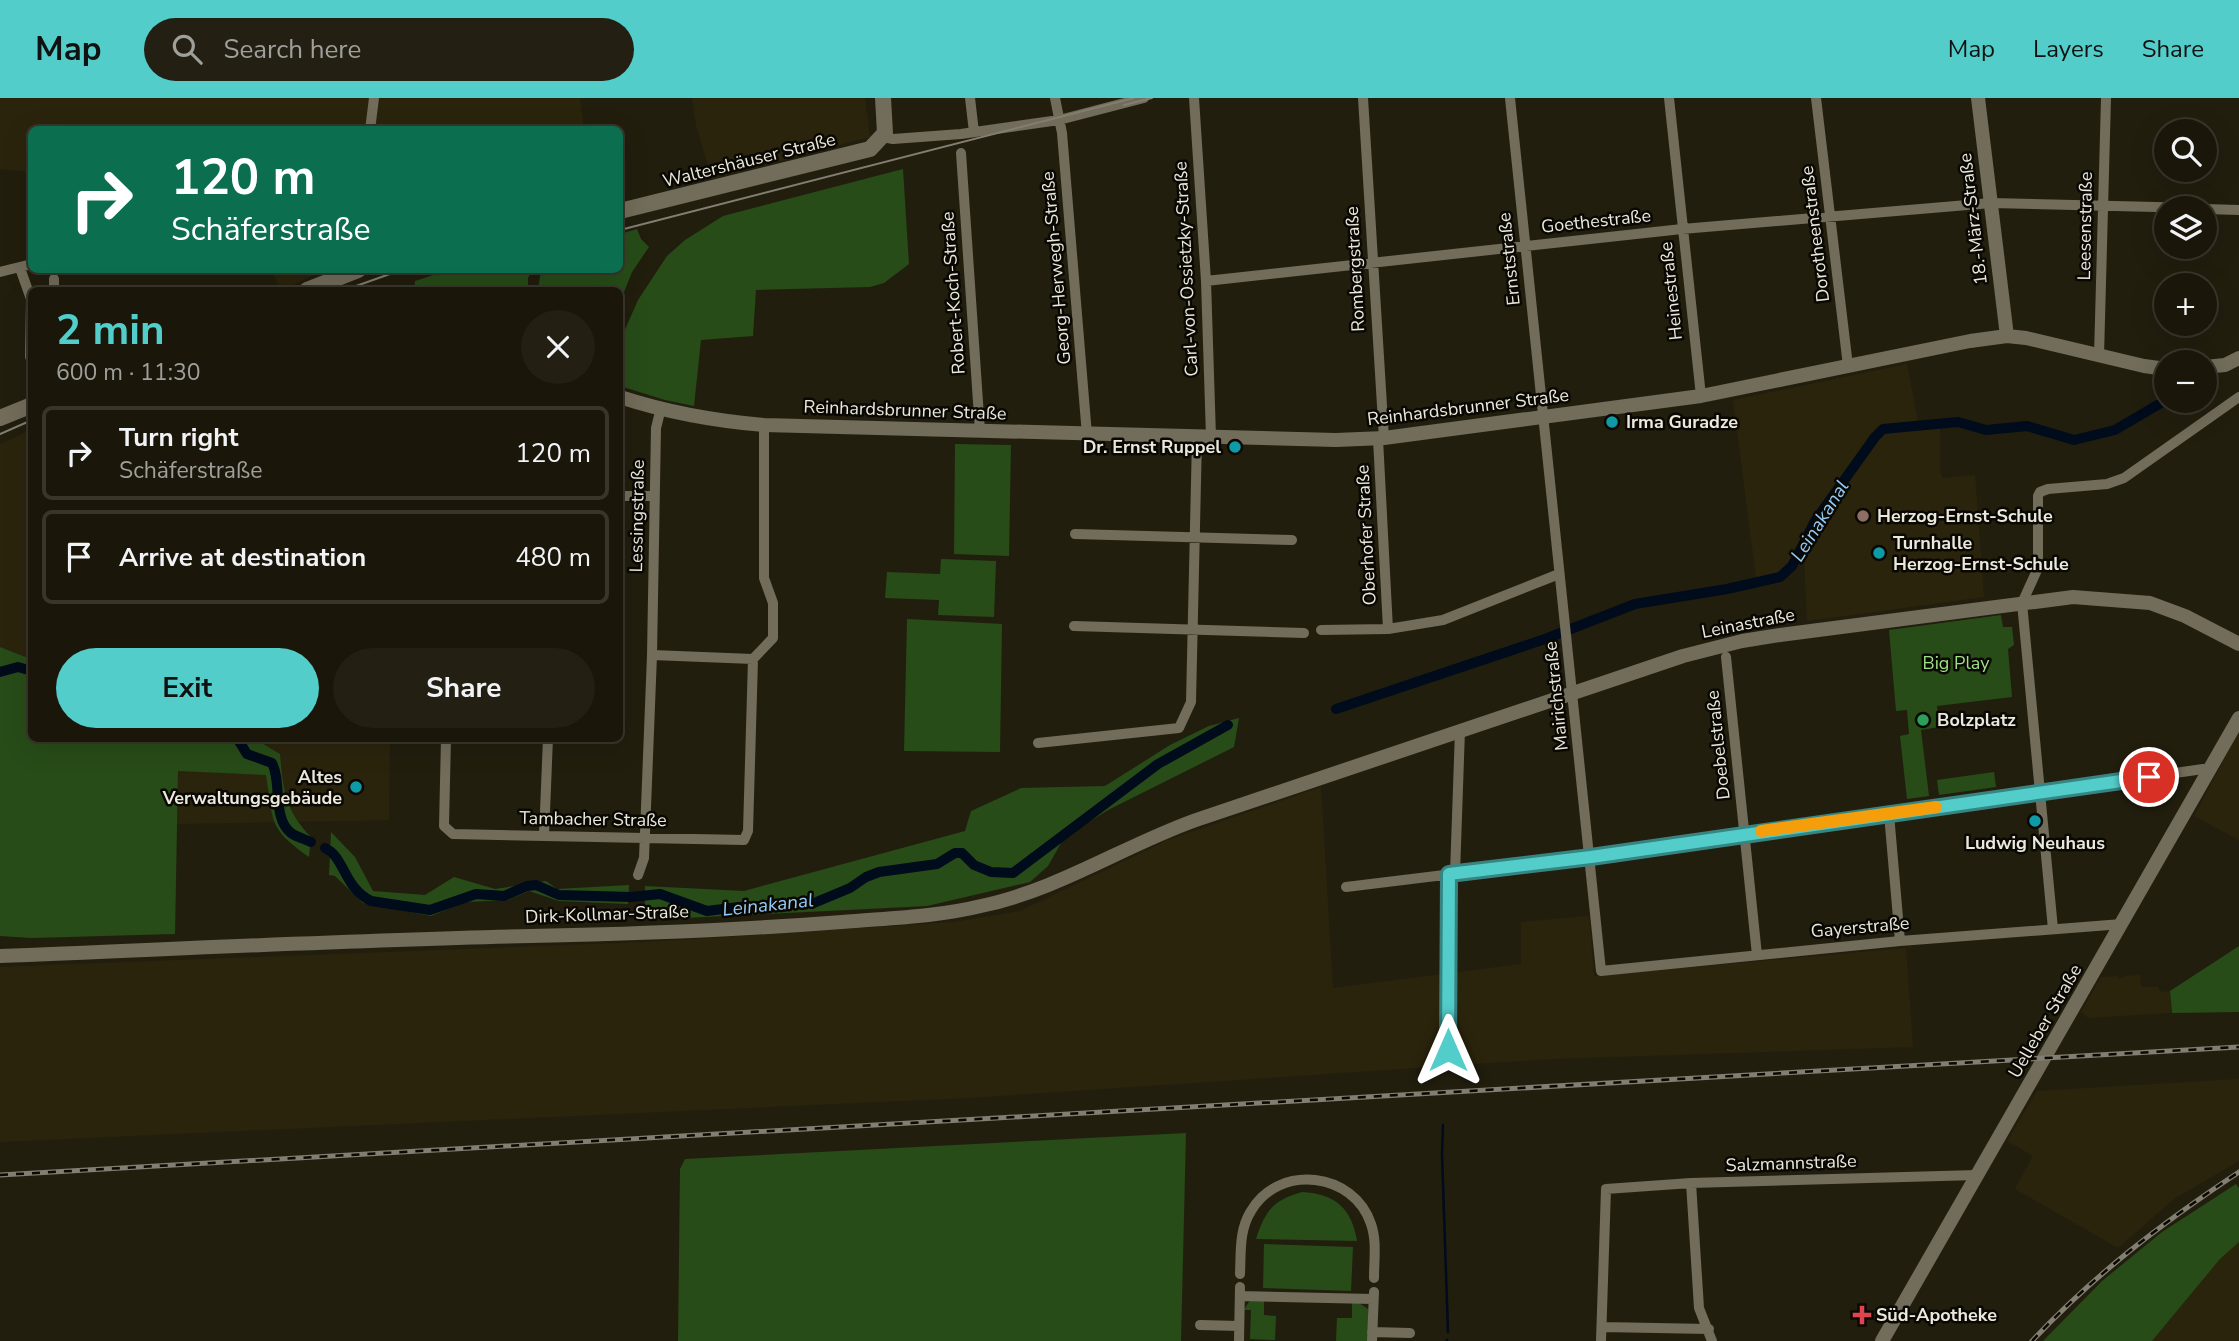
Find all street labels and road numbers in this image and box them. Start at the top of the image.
street label: Waltershäuser Straße [660,127,838,193]
street label: 18.-März-Straße [1953,152,1993,286]
street label: Carl-von-Ossietzky-Straße [1168,161,1204,377]
street label: Dorotheenstraße [1795,165,1835,303]
street label: Georg-Herwegh-Straße [1036,170,1076,366]
street label: Leesenstraße [2072,171,2098,281]
street label: Goethestraße [1540,203,1652,239]
street label: Rombergstraße [1340,206,1370,332]
street label: Robert-Koch-Straße [935,211,971,375]
street label: Ernststraße [1492,211,1526,307]
street label: Heinestraße [1654,241,1688,341]
street label: Reinhardsbrunner Straße [1366,383,1570,431]
street label: Reinhardsbrunner Straße [803,394,1007,426]
street label: Lessingstraße [624,459,650,573]
street label: Oberhofer Straße [1350,464,1382,606]
street label: Leinastraße [1699,602,1797,644]
street label: Mairichstraße [1538,640,1574,752]
street label: Doebelstraße [1700,689,1736,801]
street label: Tambacher Straße [519,806,667,832]
street label: Dirk-Kollmar-Straße [525,899,689,929]
street label: Gayerstraße [1810,911,1910,943]
street label: Uelleber Straße [2003,960,2087,1082]
street label: Salzmannstraße [1725,1149,1857,1177]

